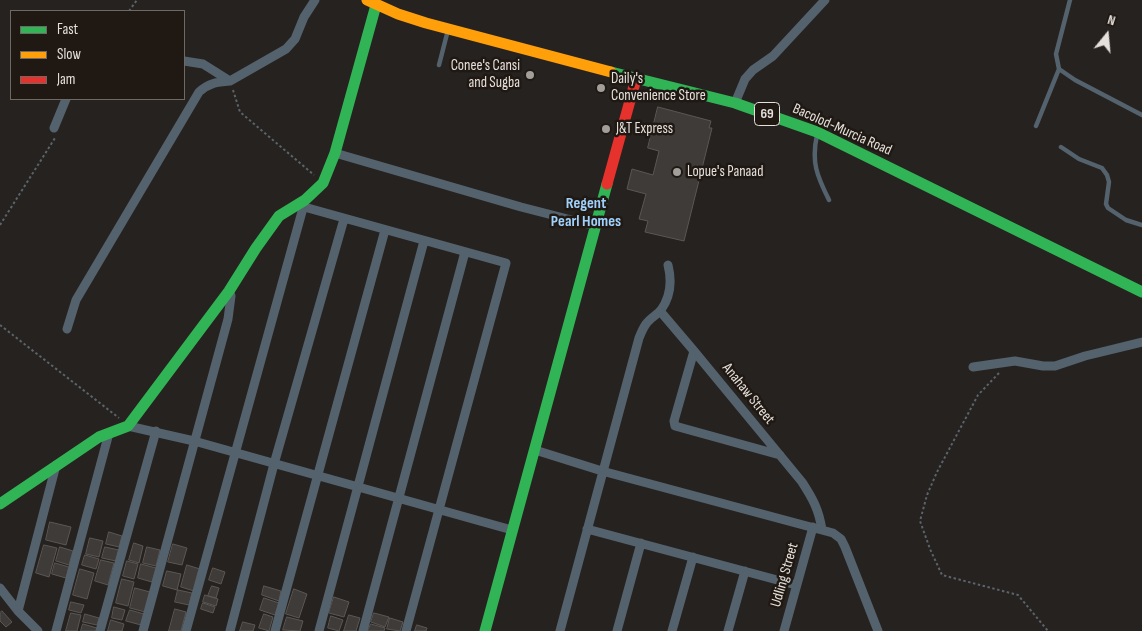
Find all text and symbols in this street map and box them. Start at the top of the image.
legend [10,10,185,100]
north arrow [1082,10,1132,60]
text: N [1105,11,1118,29]
text: Fast [57,20,78,39]
text: Slow [57,45,81,64]
place label: Conee's Cansi and Sugba [451,57,520,92]
marker: Conee's Cansi and Sugba [524,69,536,81]
text: Jam [57,70,75,89]
place label: Daily's Convenience Store [611,70,706,105]
marker: Daily's Convenience Store [595,82,607,94]
street label: Bacolod-Murcia Road [790,100,894,160]
road number: 69 [754,102,780,126]
place label: J&T Express [616,120,673,138]
marker: J&T Express [600,123,612,135]
place label: Lopue's Panaad [687,163,763,181]
marker: Lopue's Panaad [671,166,683,178]
district label: Regent Pearl Homes [551,194,621,232]
street label: Anahaw Street [718,360,778,428]
street label: Udling Street [767,541,803,609]

